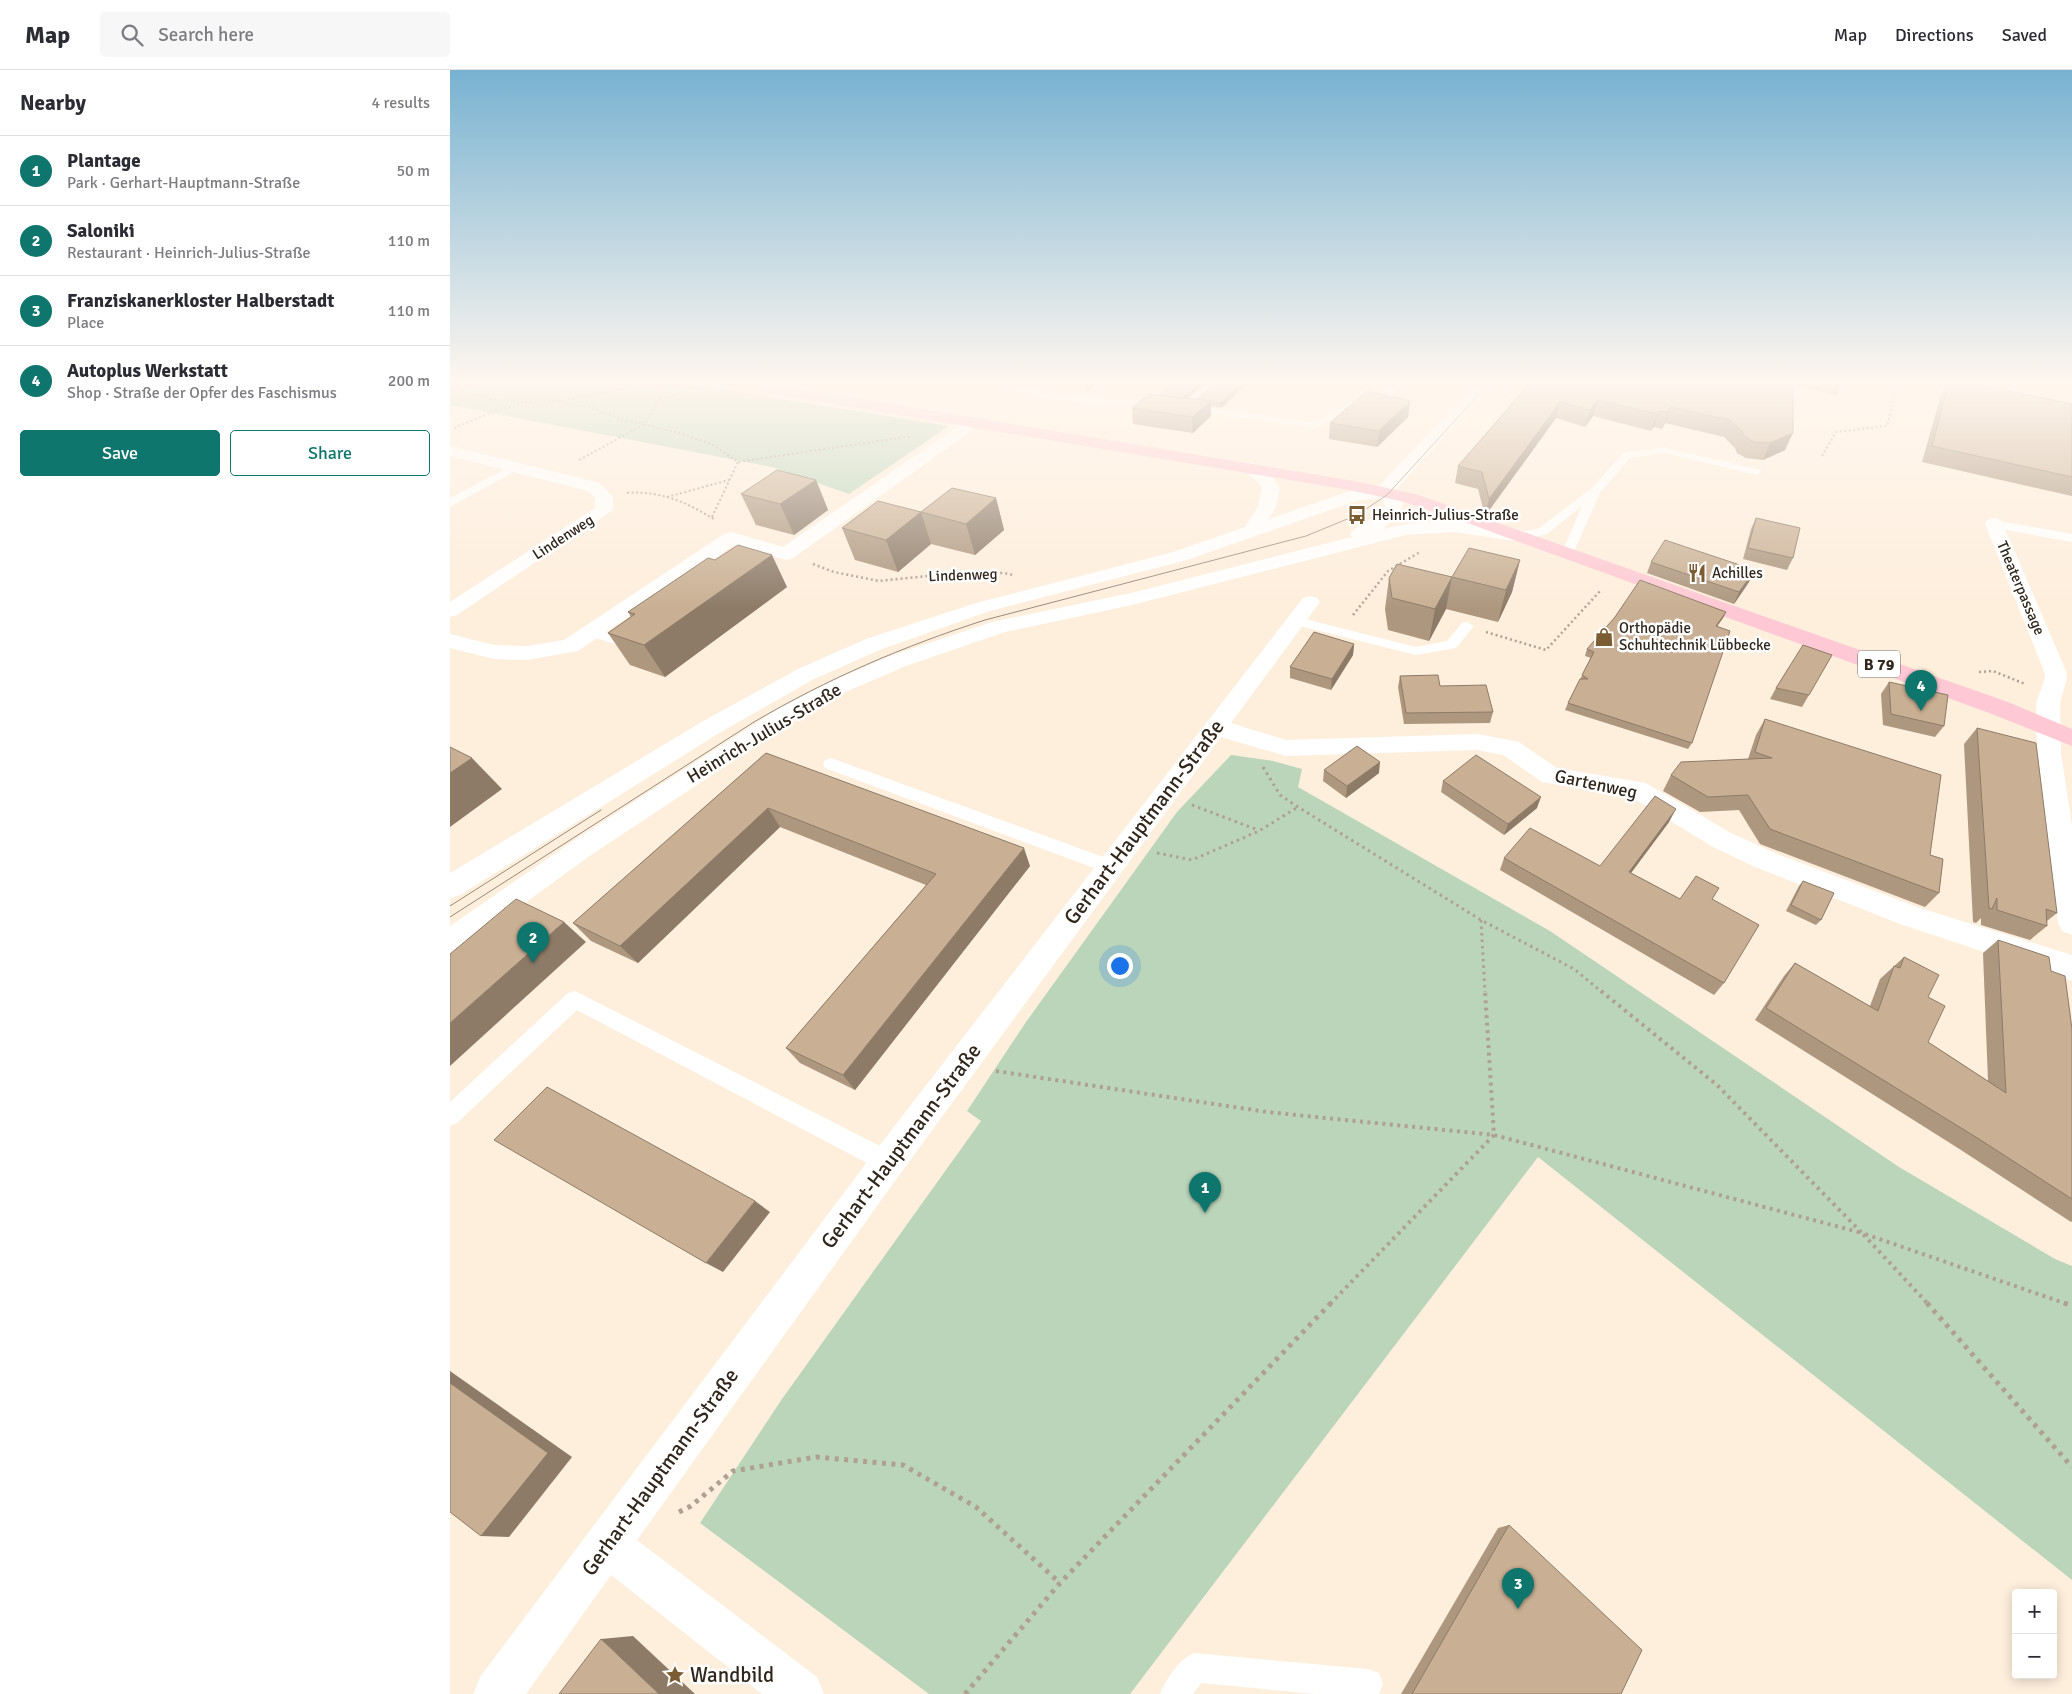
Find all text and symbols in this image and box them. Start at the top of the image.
search box [100,12,450,57]
text: Map [25,20,70,50]
icon: search [118,21,146,49]
text: Search here [158,23,254,47]
text: Map [1834,24,1867,46]
text: Directions [1895,24,1974,46]
text: Saved [2002,24,2047,46]
text: Nearby [20,90,86,116]
text: 4 results [371,93,430,113]
text: Plantage [67,149,141,173]
text: 1 [32,161,40,181]
text: 50 m [396,161,430,181]
text: Park · Gerhart-Hauptmann-Straße [67,173,300,193]
text: Saloniki [67,219,135,243]
text: 2 [32,231,40,251]
text: 110 m [388,231,430,251]
text: Restaurant · Heinrich-Julius-Straße [67,243,311,263]
text: Franziskanerkloster Halberstadt [67,289,334,313]
text: 3 [32,301,40,321]
text: 110 m [388,301,430,321]
text: Place [67,313,104,333]
text: Autoplus Werkstatt [67,359,228,383]
text: 4 [32,371,40,391]
text: 200 m [388,371,430,391]
text: Shop · Straße der Opfer des Faschismus [67,383,337,403]
button: Save [20,430,220,476]
button: Share [230,430,430,476]
bus stop icon: Heinrich-Julius-Straße [1346,504,1368,526]
place label: Heinrich-Julius-Straße [1372,506,1519,524]
street label: Lindenweg [529,511,597,563]
street label: Theaterpassage [1993,538,2049,638]
restaurant icon: Achilles [1686,562,1708,584]
place label: Achilles [1712,564,1763,582]
street label: Lindenweg [928,565,998,585]
place label: Orthopädie Schuhtechnik Lübbecke [1619,619,1771,654]
shop icon: Orthopädie Schuhtechnik Lübbecke [1593,626,1615,648]
road number: B 79 [1858,650,1900,678]
pin: 4 [1905,670,1937,711]
street label: Heinrich-Julius-Straße [683,678,845,788]
street label: Gerhart-Hauptmann-Straße [1058,714,1230,930]
street label: Gartenweg [1553,765,1639,803]
pin: 2 [517,922,549,963]
your location [1107,953,1133,979]
street label: Gerhart-Hauptmann-Straße [815,1038,987,1254]
pin: 1 [1189,1172,1221,1213]
street label: Gerhart-Hauptmann-Straße [576,1363,744,1581]
pin: 3 [1502,1568,1534,1609]
map controls [2012,1589,2057,1679]
button: + [2012,1589,2057,1634]
button: − [2012,1634,2057,1679]
place label: Wandbild [690,1662,774,1688]
place icon: Wandbild [664,1664,686,1686]

